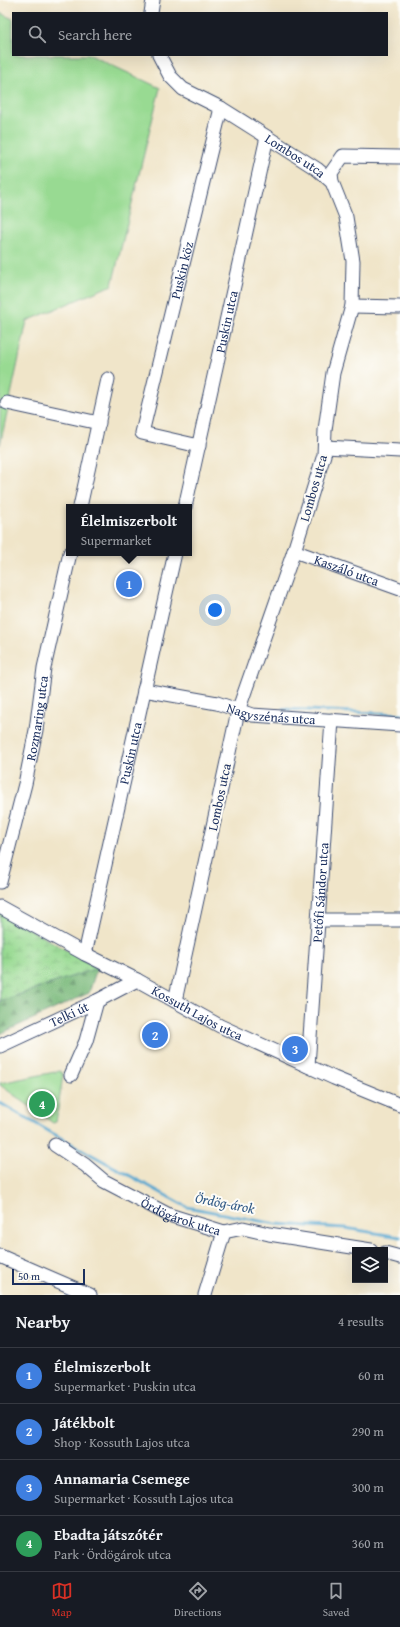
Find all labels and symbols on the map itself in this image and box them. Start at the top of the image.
street label: Lombos utca [261,129,330,183]
street label: Puskin köz [166,239,198,301]
street label: Puskin utca [210,288,243,355]
street label: Lombos utca [295,452,332,524]
street label: Kaszáló utca [312,550,382,591]
pin: 1 [116,569,142,599]
your location [205,600,225,620]
street label: Rozmaring utca [21,674,53,763]
street label: Nagyszénás utca [224,698,317,729]
street label: Puskin utca [114,719,147,786]
street label: Lombos utca [203,761,236,833]
street label: Petőfi Sándor utca [308,841,334,943]
street label: Kossuth Lajos utca [148,981,247,1046]
street label: Telki út [46,997,92,1032]
pin: 2 [142,1020,168,1050]
pin: 3 [282,1034,308,1064]
pin: 4 [29,1089,55,1119]
water label: Ördög-árok [194,1187,257,1219]
street label: Ördögárok utca [137,1193,224,1241]
scale bar [12,1267,85,1286]

